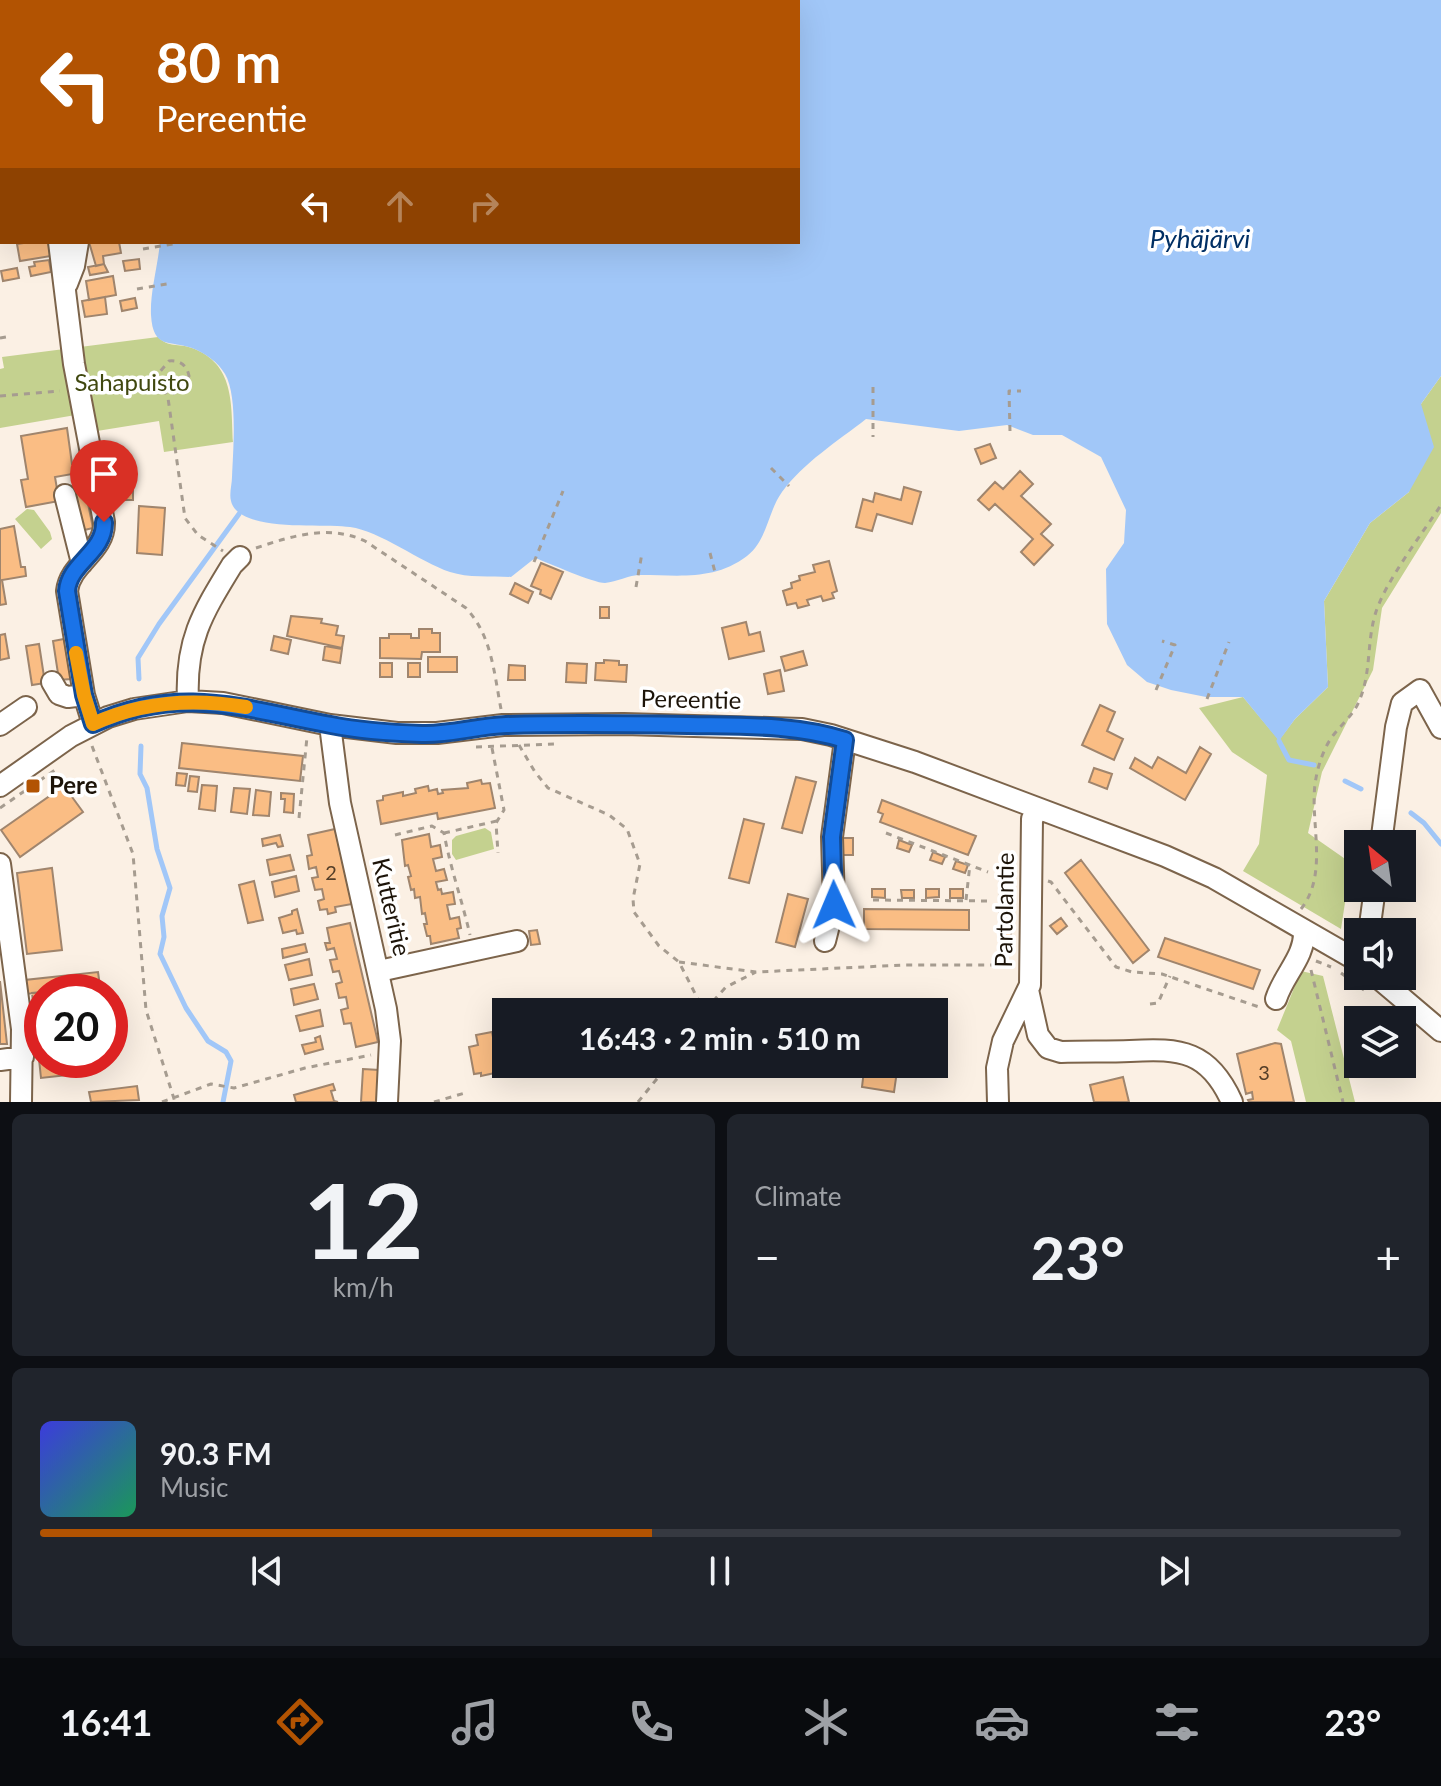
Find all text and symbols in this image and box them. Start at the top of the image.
text: 80 m [156,28,281,95]
icon: left [24,32,128,136]
text: Pereentie [156,96,307,140]
icon: left [294,184,338,228]
icon: ahead [378,184,422,228]
icon: right [462,184,506,228]
water label: Pyhäjärvi [1150,222,1250,254]
park label: Sahapuisto [74,367,190,396]
pin [70,440,138,522]
icon: arrive [82,452,126,496]
street label: Pereentie [640,683,742,714]
place label: Pere [49,770,98,799]
marker: Pere [24,777,42,795]
north arrow [1344,830,1416,902]
map controls [1344,830,1416,1078]
street label: Partolantie [988,852,1019,968]
street label: Kutteritie [367,855,418,958]
house number: 2 [325,860,337,884]
position arrow [792,863,876,947]
button: sound [1344,918,1416,990]
speed limit sign: 20 [24,974,128,1078]
button: layers [1344,1006,1416,1078]
text: 16:43 · 2 min · 510 m [579,1020,861,1056]
house number: 3 [1258,1060,1270,1084]
text: 12 [303,1156,424,1281]
text: Climate [755,1180,841,1212]
text: 23° [1030,1221,1125,1293]
text: − [755,1231,780,1283]
text: + [1375,1231,1401,1283]
text: km/h [333,1271,394,1303]
text: 90.3 FM [160,1435,272,1471]
text: Music [160,1471,228,1503]
icon: previous [245,1549,289,1593]
icon: pause [698,1549,742,1593]
icon: next [1152,1549,1196,1593]
icon: directions [272,1694,328,1750]
icon: music [447,1694,503,1750]
icon: phone [623,1694,679,1750]
icon: climate [798,1694,854,1750]
icon: car [974,1694,1030,1750]
icon: filters [1149,1694,1205,1750]
text: 16:41 [60,1700,153,1744]
text: 23° [1324,1700,1381,1744]

